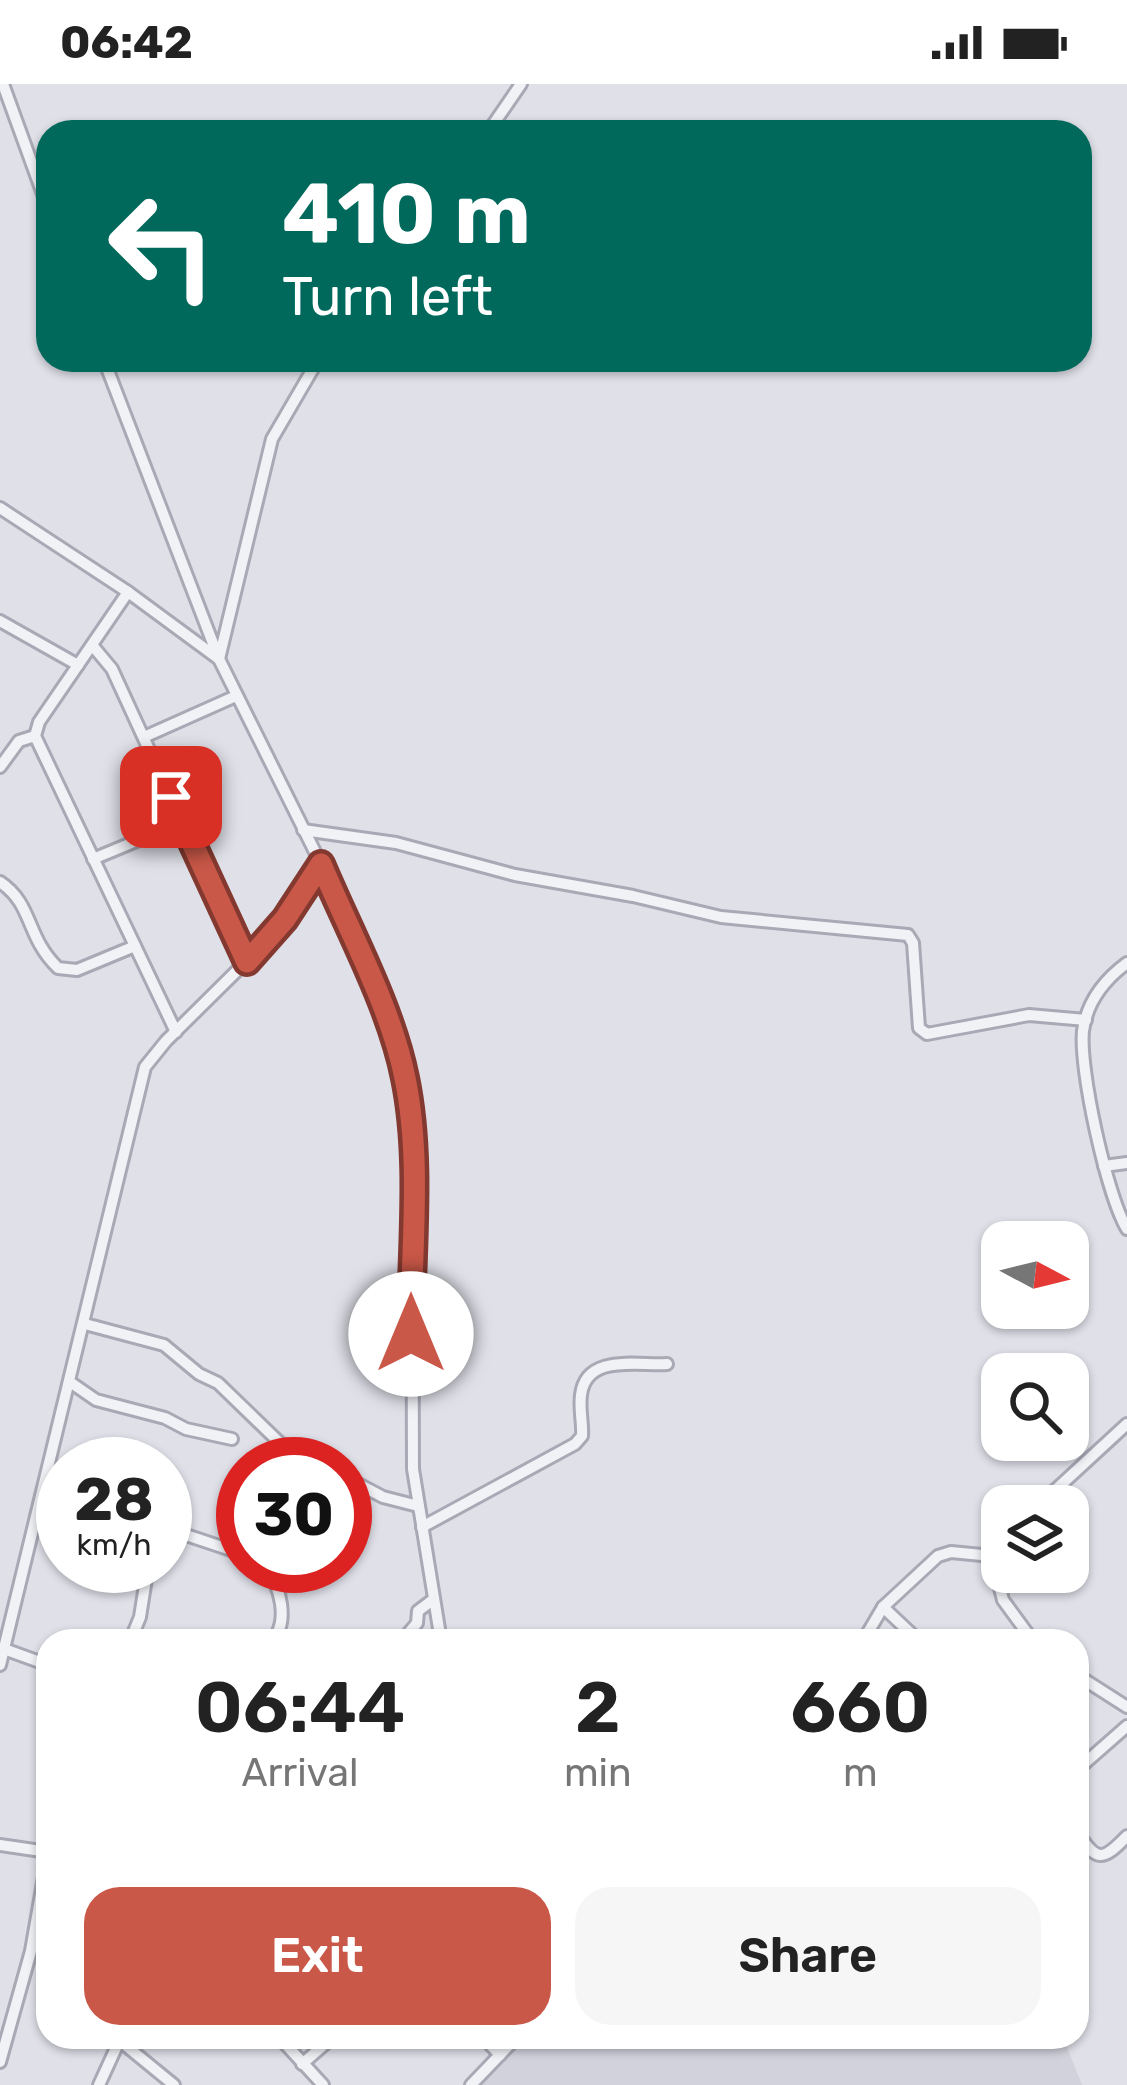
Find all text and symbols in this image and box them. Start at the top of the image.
text: 06:42 [60,16,193,69]
text: 410 m [282,164,531,264]
icon: left [84,168,240,324]
text: Turn left [282,265,493,329]
pin [120,746,222,848]
icon: arrive [138,764,204,830]
north arrow [981,1221,1089,1329]
map controls [981,1221,1089,1593]
position arrow [348,1271,474,1397]
button: search [981,1353,1089,1461]
speed limit sign: 30 [216,1437,372,1593]
text: 28 [74,1464,154,1535]
button: layers [981,1485,1089,1593]
text: km/h [77,1527,151,1563]
text: 06:44 [195,1665,405,1750]
text: 2 [575,1665,621,1750]
text: 660 [790,1665,930,1750]
text: Arrival [241,1750,358,1796]
text: min [564,1750,632,1796]
text: m [843,1750,878,1796]
button: Exit [84,1887,551,2025]
button: Share [575,1887,1041,2025]

